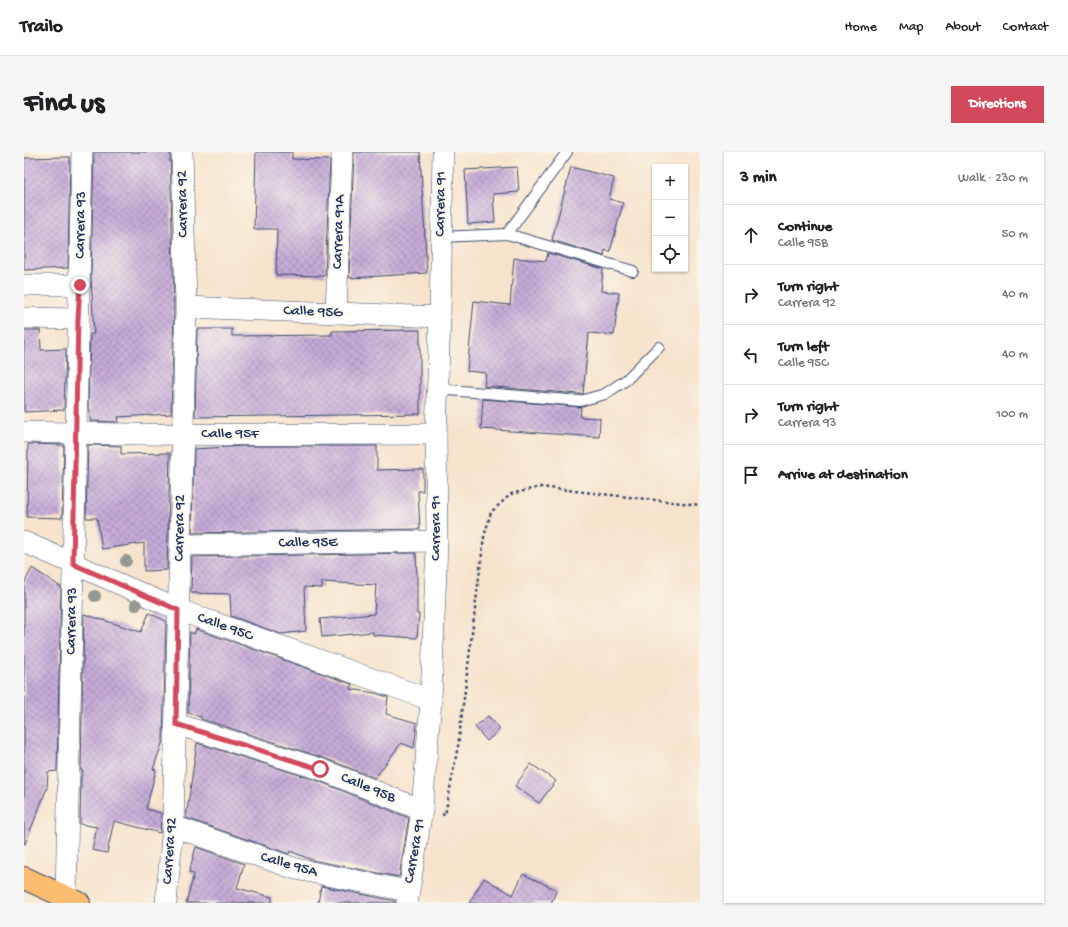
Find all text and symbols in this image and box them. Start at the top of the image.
text: Trailo [20,16,63,39]
text: Home [845,19,877,36]
text: Map [899,19,923,36]
text: About [945,19,981,36]
text: Contact [1003,19,1048,36]
button: Directions [951,86,1044,123]
text: Find us [24,88,104,121]
map controls [652,164,688,272]
button: + [652,164,688,200]
text: 3 min [740,168,777,188]
street label: Carrera 92 [173,170,193,238]
street label: Carrera 91 [431,171,451,237]
text: Walk · 230 m [958,171,1028,186]
street label: Carrera 93 [71,191,91,259]
street label: Carrera 91A [329,193,349,270]
button: − [652,200,688,236]
text: Continue [778,218,832,236]
icon: ahead [740,224,762,246]
text: 50 m [1001,227,1028,242]
button: locate [652,236,688,272]
text: Calle 95B [778,236,828,251]
route end [71,276,89,294]
text: Turn right [778,278,838,296]
icon: right [740,284,762,306]
text: 40 m [1002,287,1028,302]
text: Carrera 92 [778,296,836,311]
street label: Calle 95G [283,302,343,322]
text: Turn left [778,338,829,356]
icon: left [740,344,762,366]
text: 40 m [1002,347,1028,362]
text: Calle 95C [778,356,828,371]
text: Turn right [778,398,838,416]
icon: right [740,404,762,426]
text: 100 m [996,407,1028,422]
text: Carrera 93 [778,416,836,431]
street label: Calle 95F [201,425,260,443]
icon: arrive [740,464,762,486]
text: Arrive at destination [778,466,908,484]
street label: Carrera 92 [170,494,190,562]
street label: Carrera 91 [427,495,445,561]
street label: Calle 95E [278,533,338,553]
street label: Carrera 93 [62,587,82,655]
street label: Calle 95C [195,609,256,646]
route start [311,760,329,778]
street label: Calle 95B [338,769,398,807]
street label: Carrera 92 [159,817,181,885]
street label: Carrera 91 [400,817,430,885]
street label: Calle 95A [258,848,321,882]

